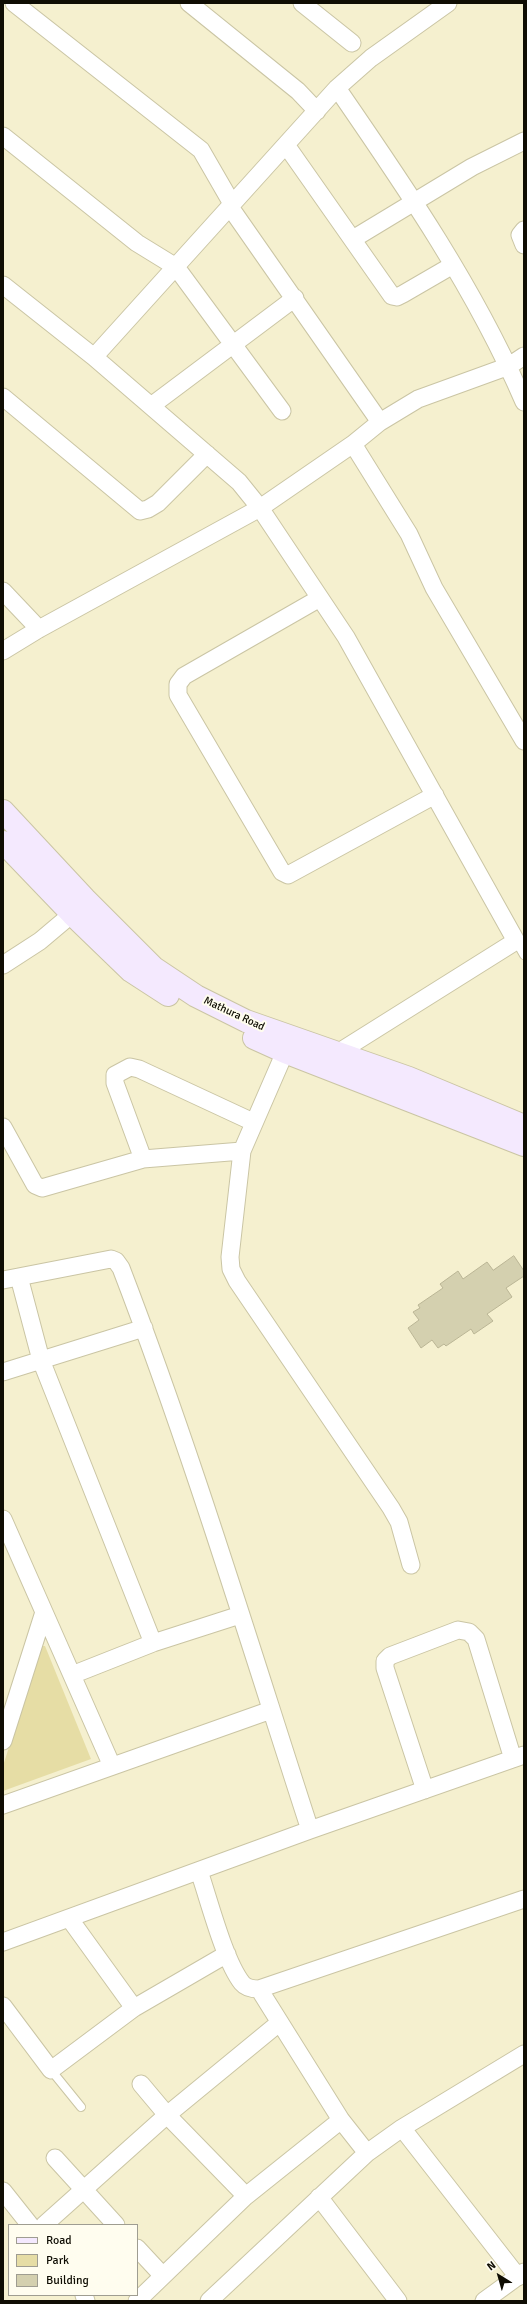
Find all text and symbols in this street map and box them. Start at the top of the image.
street label: Mathura Road [201,994,267,1034]
legend [8,2224,138,2296]
text: Road [46,2233,72,2248]
text: Park [46,2253,69,2268]
north arrow [479,2256,519,2296]
text: N [485,2259,498,2274]
text: Building [46,2273,89,2288]

